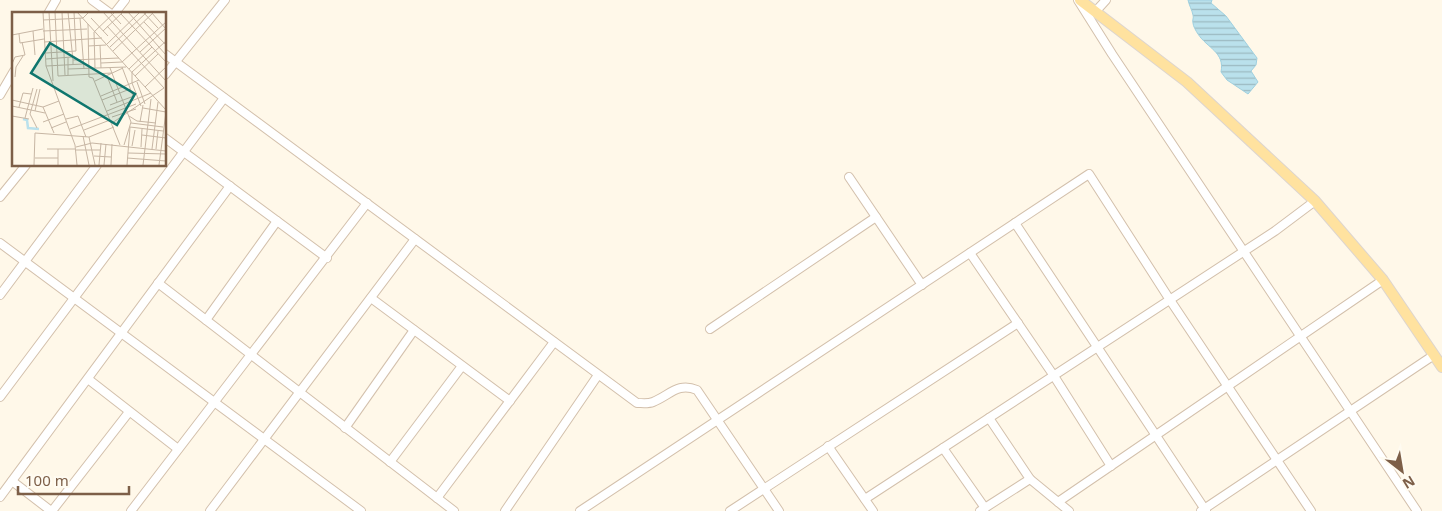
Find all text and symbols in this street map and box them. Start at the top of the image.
inset map [12,12,166,166]
north arrow [1377,446,1427,496]
scale bar [18,464,129,496]
text: 100 m [25,470,69,490]
text: N [1399,471,1419,494]

